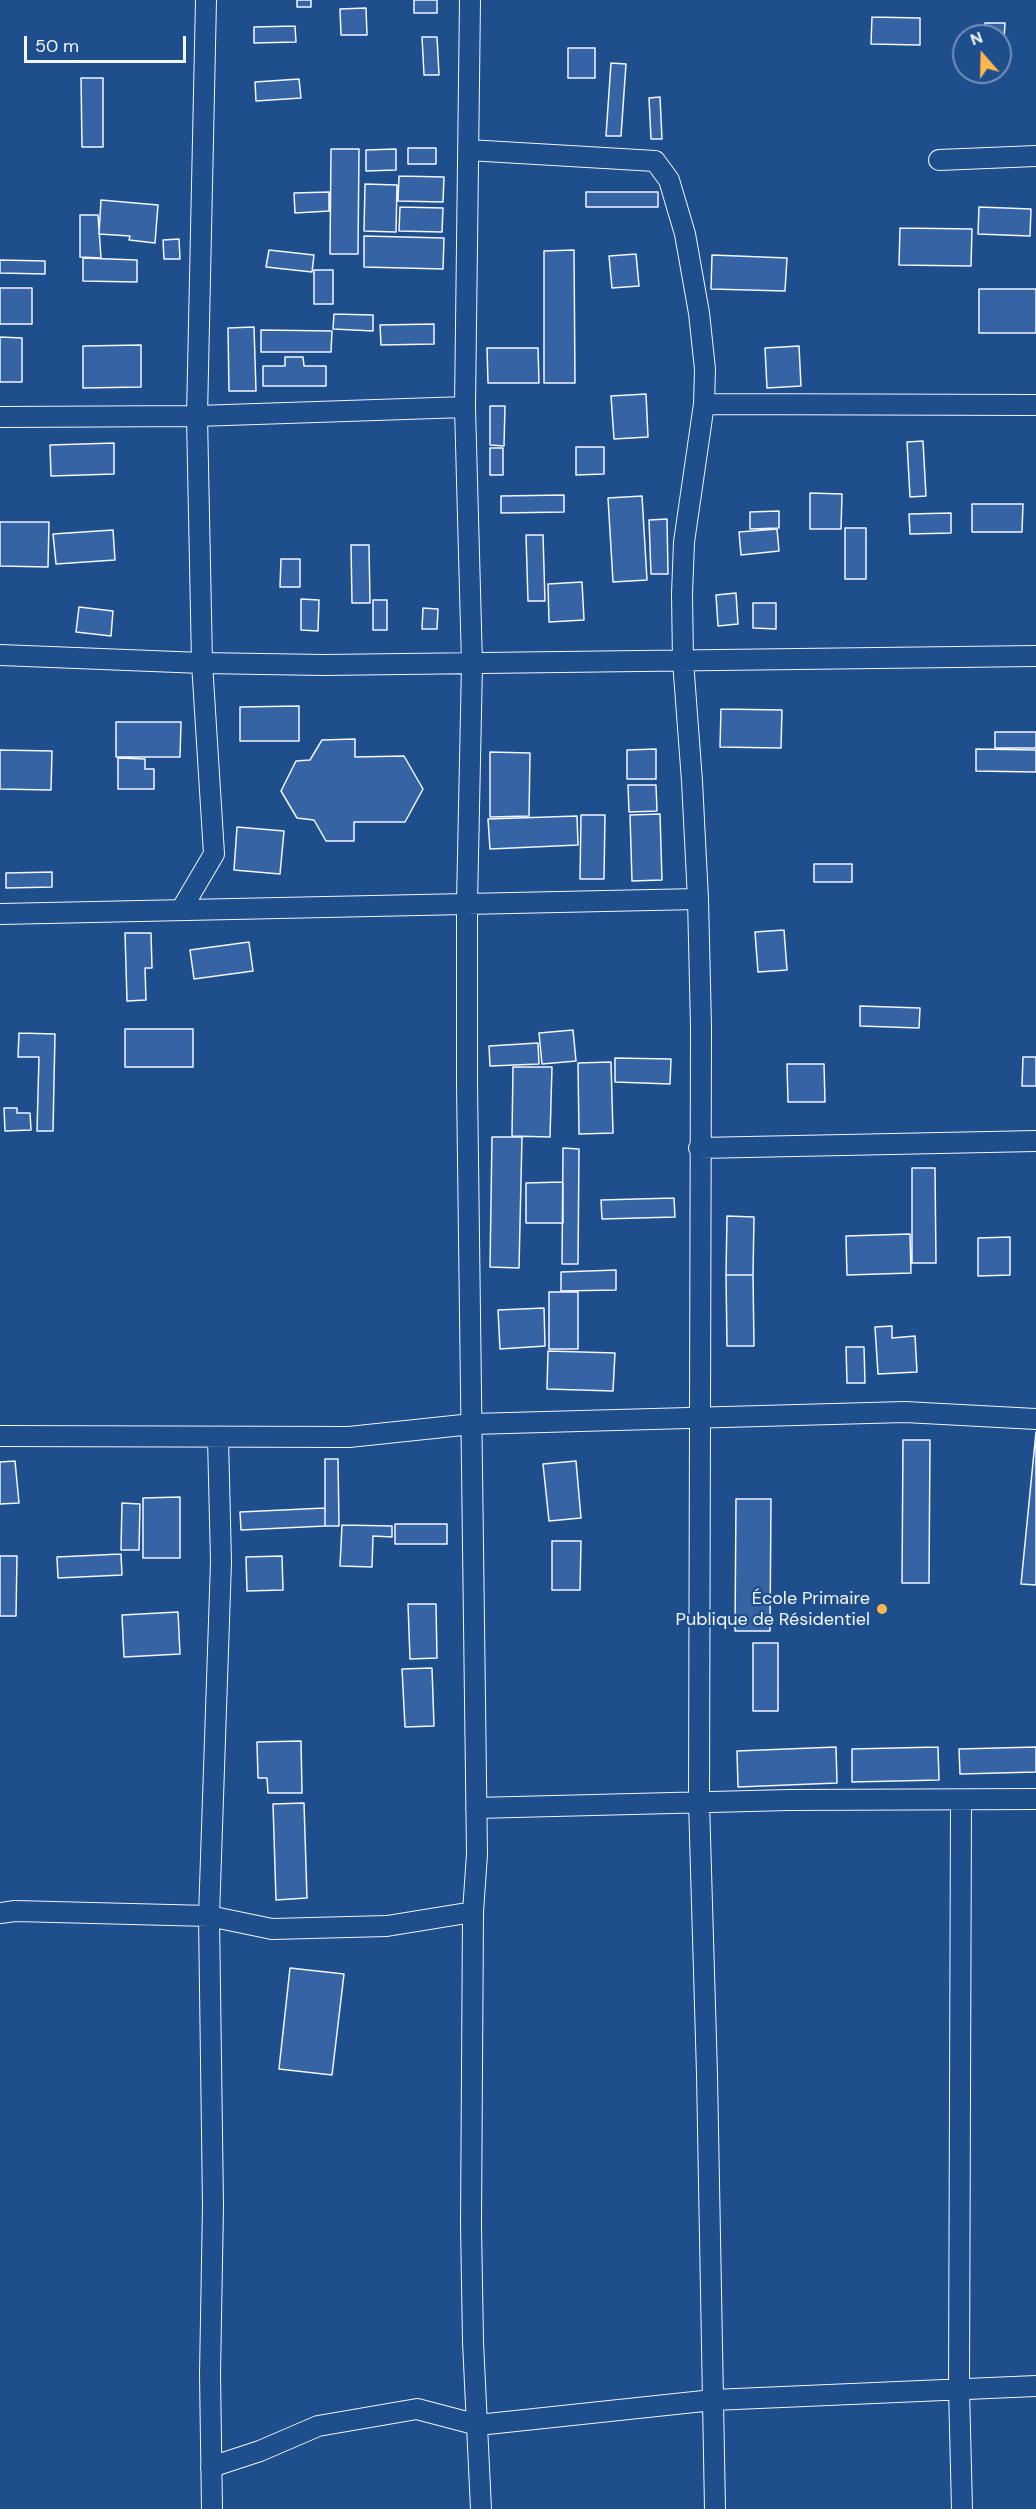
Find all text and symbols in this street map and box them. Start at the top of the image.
scale bar [27,24,189,62]
north arrow [952,24,1012,84]
text: N [967,27,985,50]
text: 50 m [35,34,79,58]
place label: École Primaire Publique de Résidentiel [676,1588,870,1630]
marker: École Primaire Publique de Résidentiel [875,1602,889,1616]

